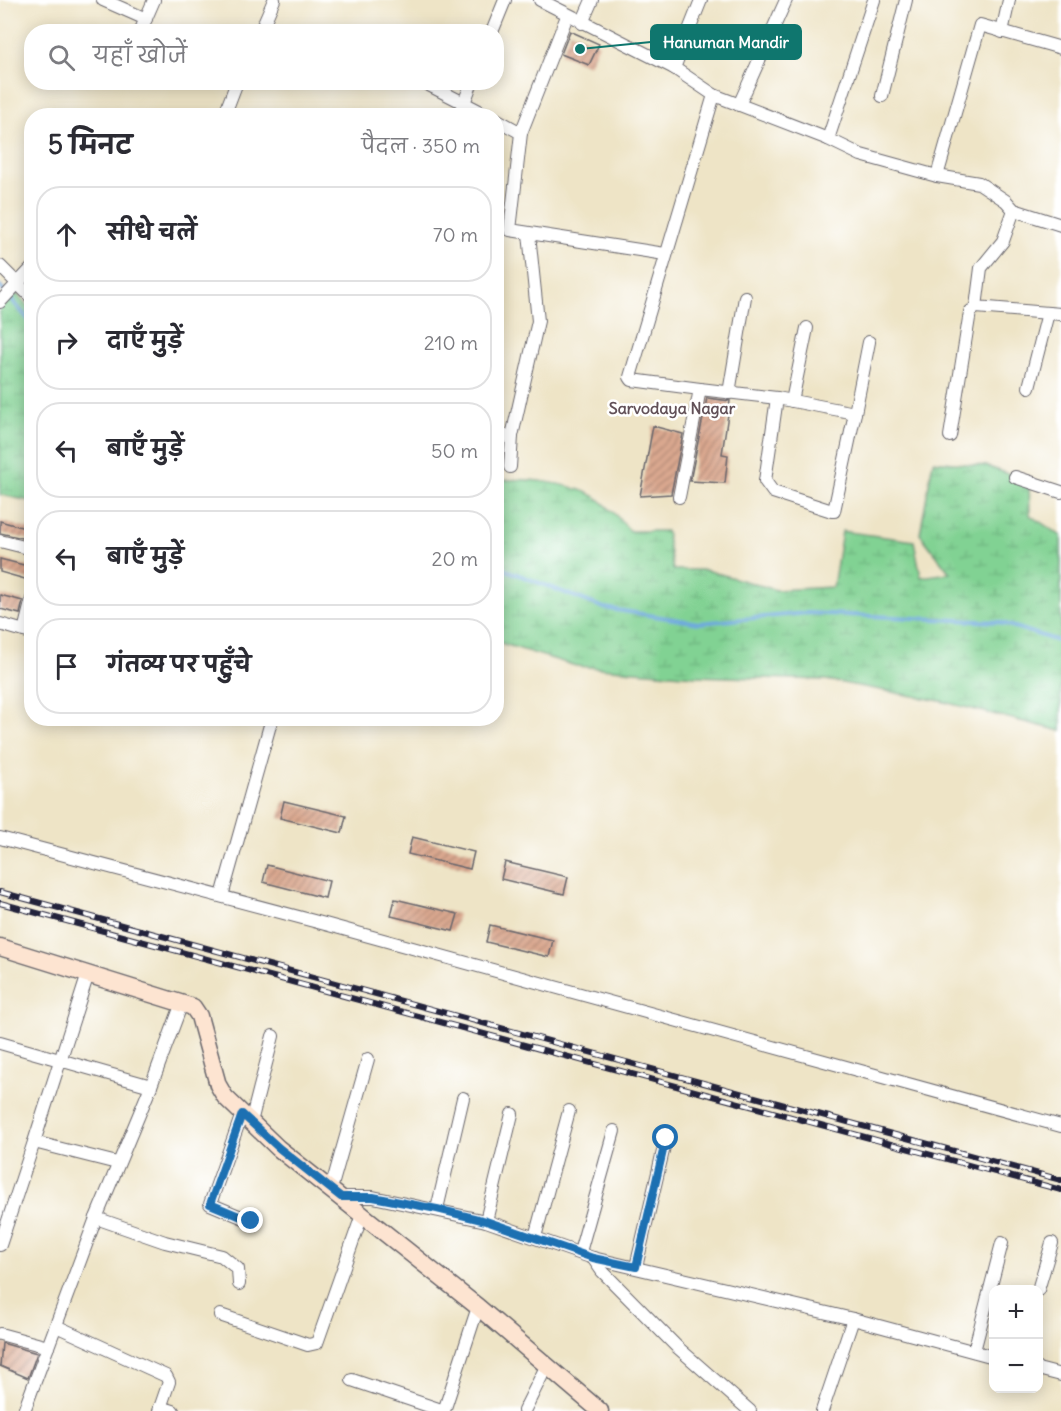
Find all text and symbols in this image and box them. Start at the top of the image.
search box [24,24,504,90]
callout: Hanuman Mandir [651,25,801,59]
text: Hanuman Mandir [663,32,790,52]
icon: search [45,41,78,74]
text: यहाँ खोजें [93,41,187,69]
text: 5 मिनट [48,128,132,161]
text: पैदल · 350 m [361,133,480,158]
icon: ahead [50,218,83,251]
text: सीधे चलें [107,218,197,246]
text: 70 m [433,222,478,247]
icon: right [50,326,83,359]
text: दाएँ मुड़ें [107,326,183,354]
text: 210 m [424,330,478,355]
district label: Sarvodaya Nagar [609,398,736,419]
icon: left [50,434,83,467]
text: बाएँ मुड़ें [107,434,184,462]
text: 50 m [431,438,478,463]
icon: left [50,542,83,575]
text: बाएँ मुड़ें [107,542,184,570]
text: 20 m [432,546,478,571]
icon: arrive [50,650,83,683]
text: गंतव्य पर पहुँचे [107,650,251,678]
route start [652,1124,678,1150]
route end [237,1207,263,1233]
map controls [989,1285,1043,1393]
button: + [989,1285,1043,1339]
button: − [989,1339,1043,1393]

